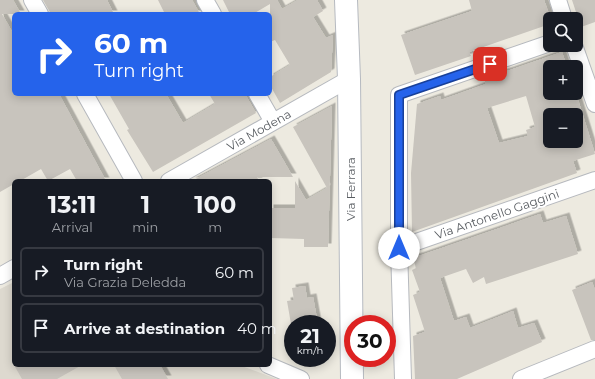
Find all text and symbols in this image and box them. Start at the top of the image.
map controls [543,12,583,148]
button: search [543,12,583,52]
text: 60 m [94,26,168,60]
icon: right [28,28,80,80]
pin [473,47,507,81]
icon: arrive [479,53,501,75]
text: Turn right [94,60,184,82]
button: + [543,60,583,100]
street label: Via Modena [224,106,294,154]
button: − [543,108,583,148]
street label: Via Ferrara [343,157,358,221]
street label: Via Antonello Gaggini [433,186,561,242]
text: 13:11 [48,190,97,219]
text: 1 [141,190,150,219]
text: 100 [194,190,236,219]
text: Arrival [52,219,93,235]
text: min [132,219,158,235]
text: m [208,219,222,235]
position arrow [378,227,420,269]
text: Turn right [64,255,143,274]
icon: right [30,261,52,283]
text: 60 m [215,263,254,282]
text: Via Grazia Deledda [64,274,186,290]
speed limit sign: 30 [344,315,396,367]
icon: arrive [30,317,52,339]
text: Arrive at destination [64,319,225,338]
text: 40 m [237,319,277,338]
text: 21 [300,324,320,348]
text: km/h [297,344,323,357]

